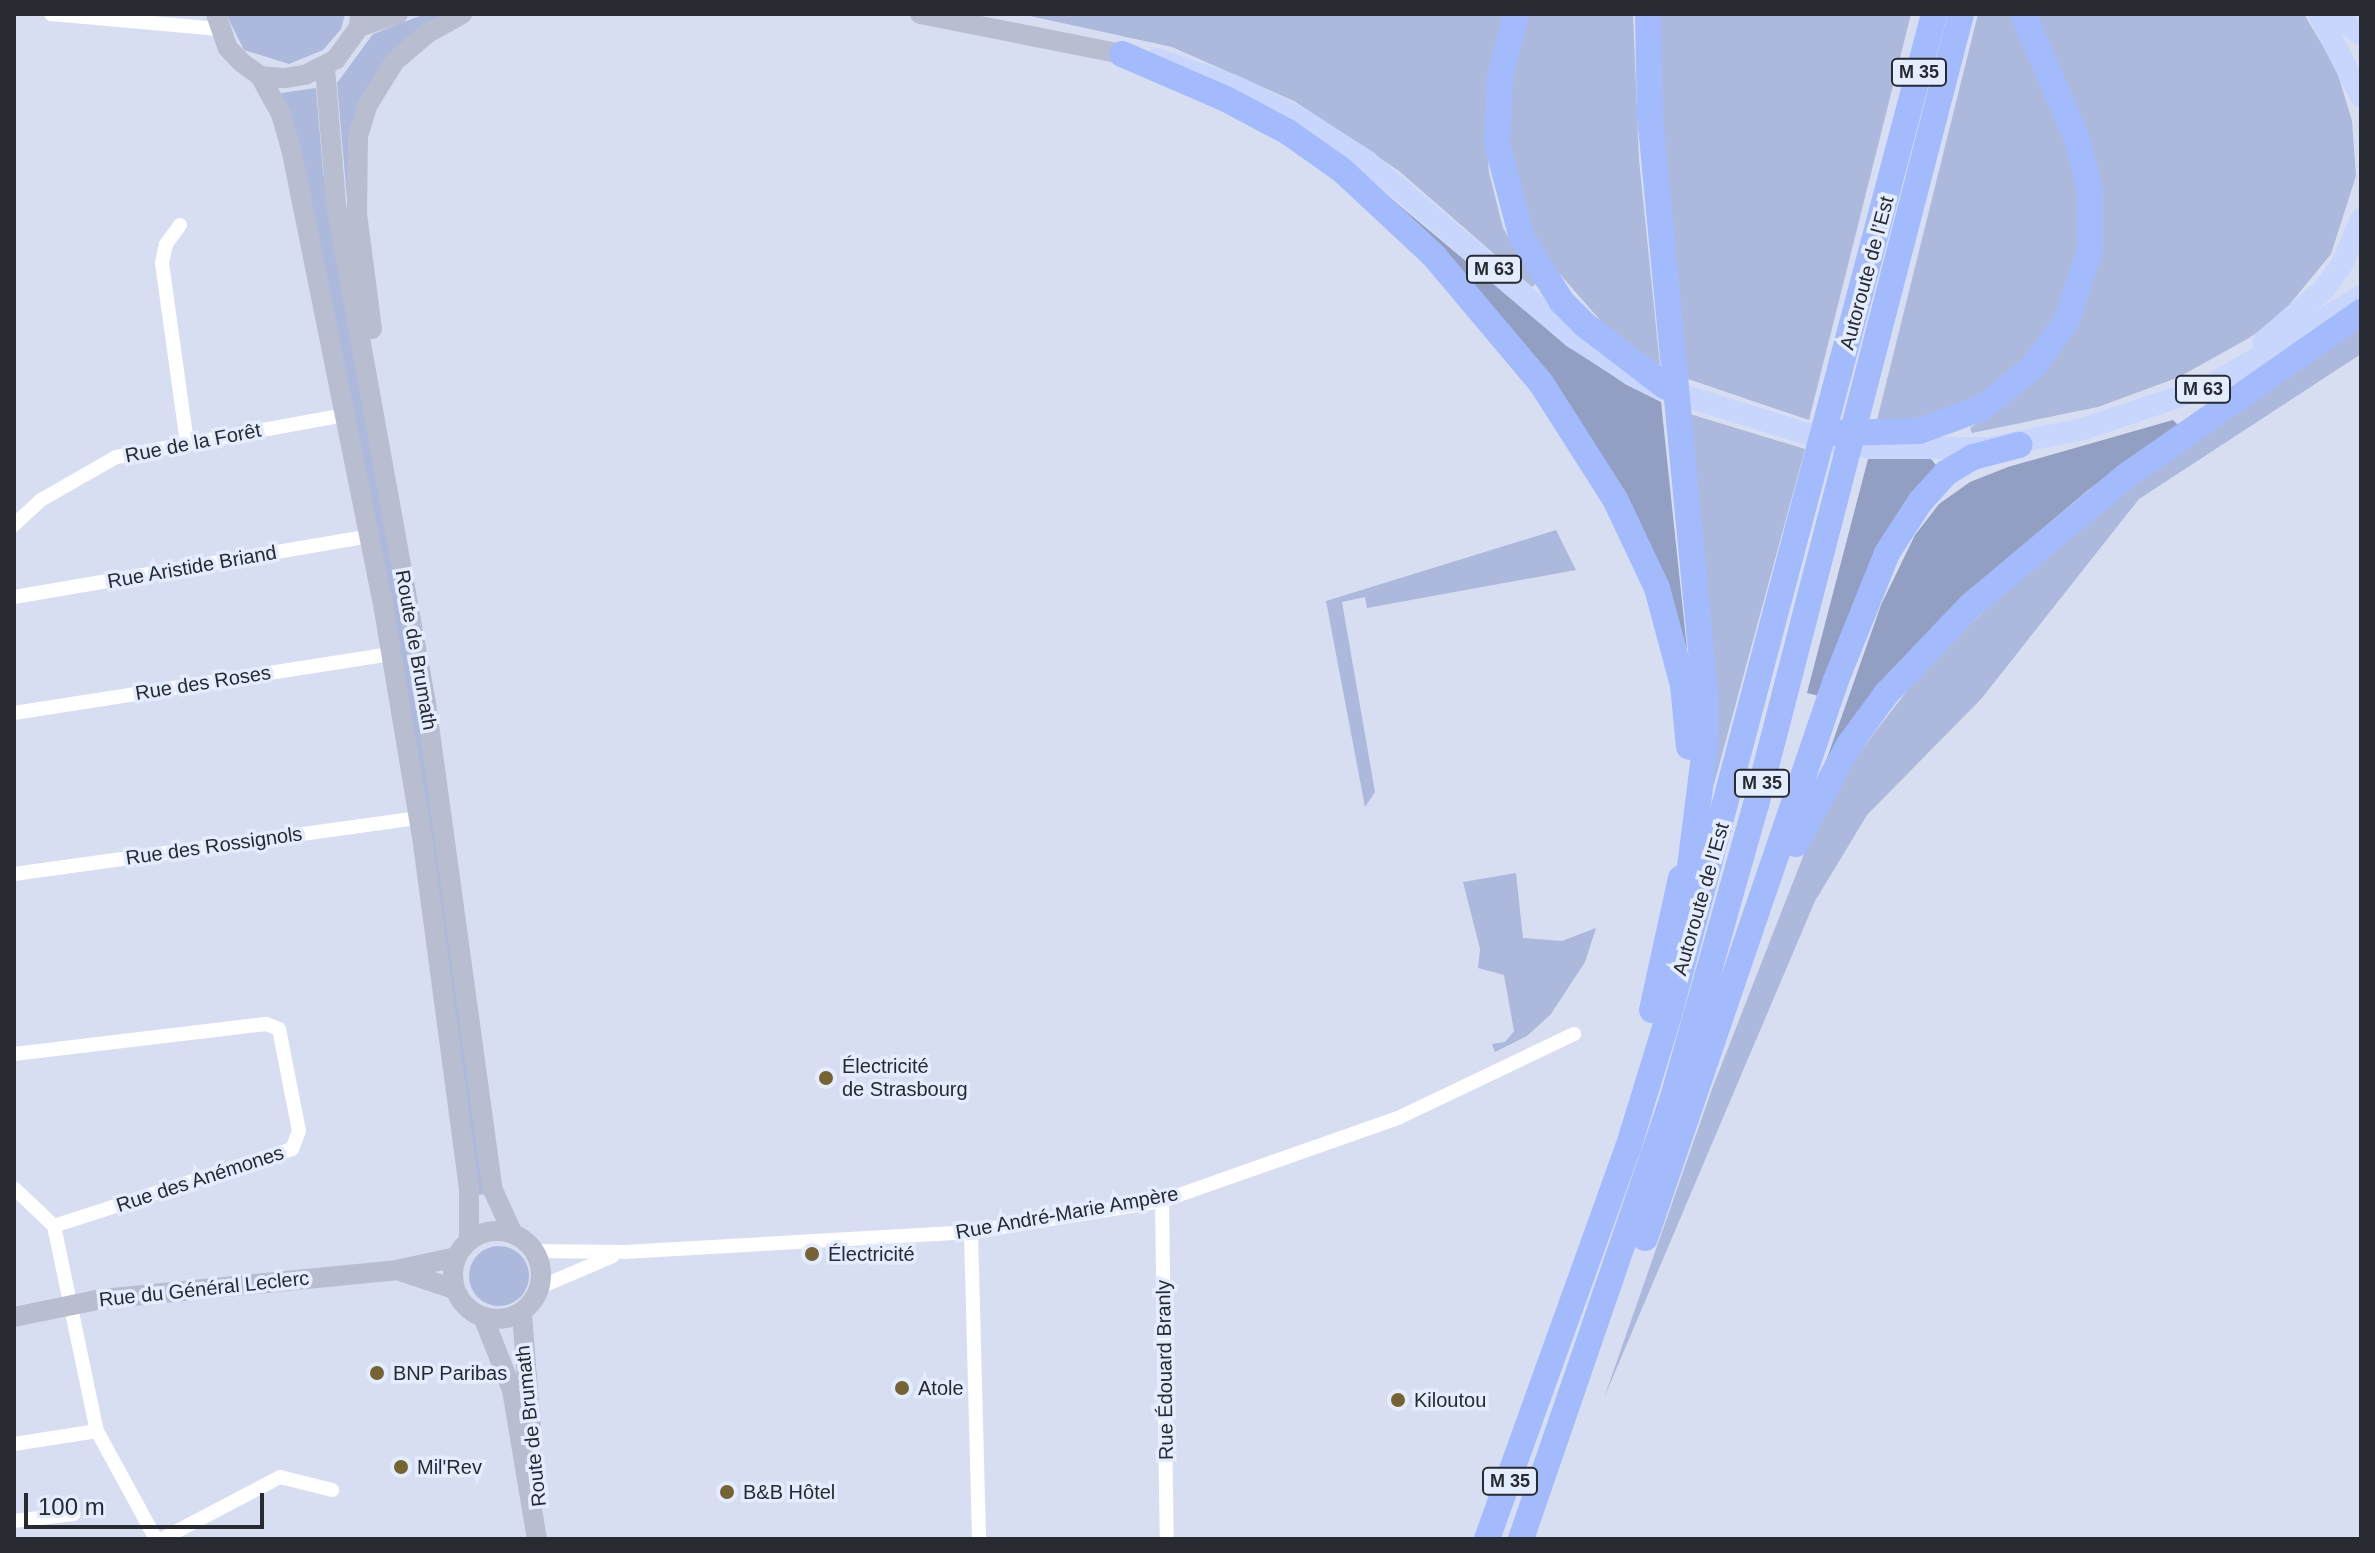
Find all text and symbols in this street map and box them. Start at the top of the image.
road number: M 35 [1889,58,1949,86]
street label: Autoroute de l’Est [1835,194,1899,352]
road number: M 63 [1464,255,1524,283]
road number: M 63 [2173,375,2233,403]
street label: Rue de la Forêt [123,418,263,468]
street label: Rue Aristide Briand [105,540,279,594]
street label: Route de Brumath [390,568,442,732]
street label: Rue des Roses [134,660,272,706]
road number: M 35 [1732,769,1792,797]
street label: Autoroute de l’Est [1668,820,1734,978]
street label: Rue des Rossignols [124,822,304,870]
place label: Électricité de Strasbourg [842,1054,968,1101]
marker: Électricité de Strasbourg [817,1069,835,1087]
street label: Rue des Anémones [113,1140,287,1218]
street label: Rue André-Marie Ampère [953,1181,1181,1245]
place label: Électricité [828,1242,915,1266]
marker: Électricité [803,1245,821,1263]
street label: Rue du Général Leclerc [98,1266,310,1312]
street label: Rue Édouard Branly [1151,1280,1179,1460]
street label: Route de Brumath [511,1344,551,1508]
place label: BNP Paribas [393,1361,507,1385]
marker: BNP Paribas [368,1364,386,1382]
place label: Atole [918,1376,964,1400]
marker: Atole [893,1379,911,1397]
place label: Kiloutou [1414,1388,1486,1412]
marker: Kiloutou [1389,1391,1407,1409]
place label: Mil'Rev [417,1455,482,1479]
marker: Mil'Rev [392,1458,410,1476]
road number: M 35 [1480,1467,1540,1495]
scale bar [28,1477,268,1527]
place label: B&B Hôtel [743,1480,835,1504]
marker: B&B Hôtel [718,1483,736,1501]
text: 100 m [38,1493,105,1520]

